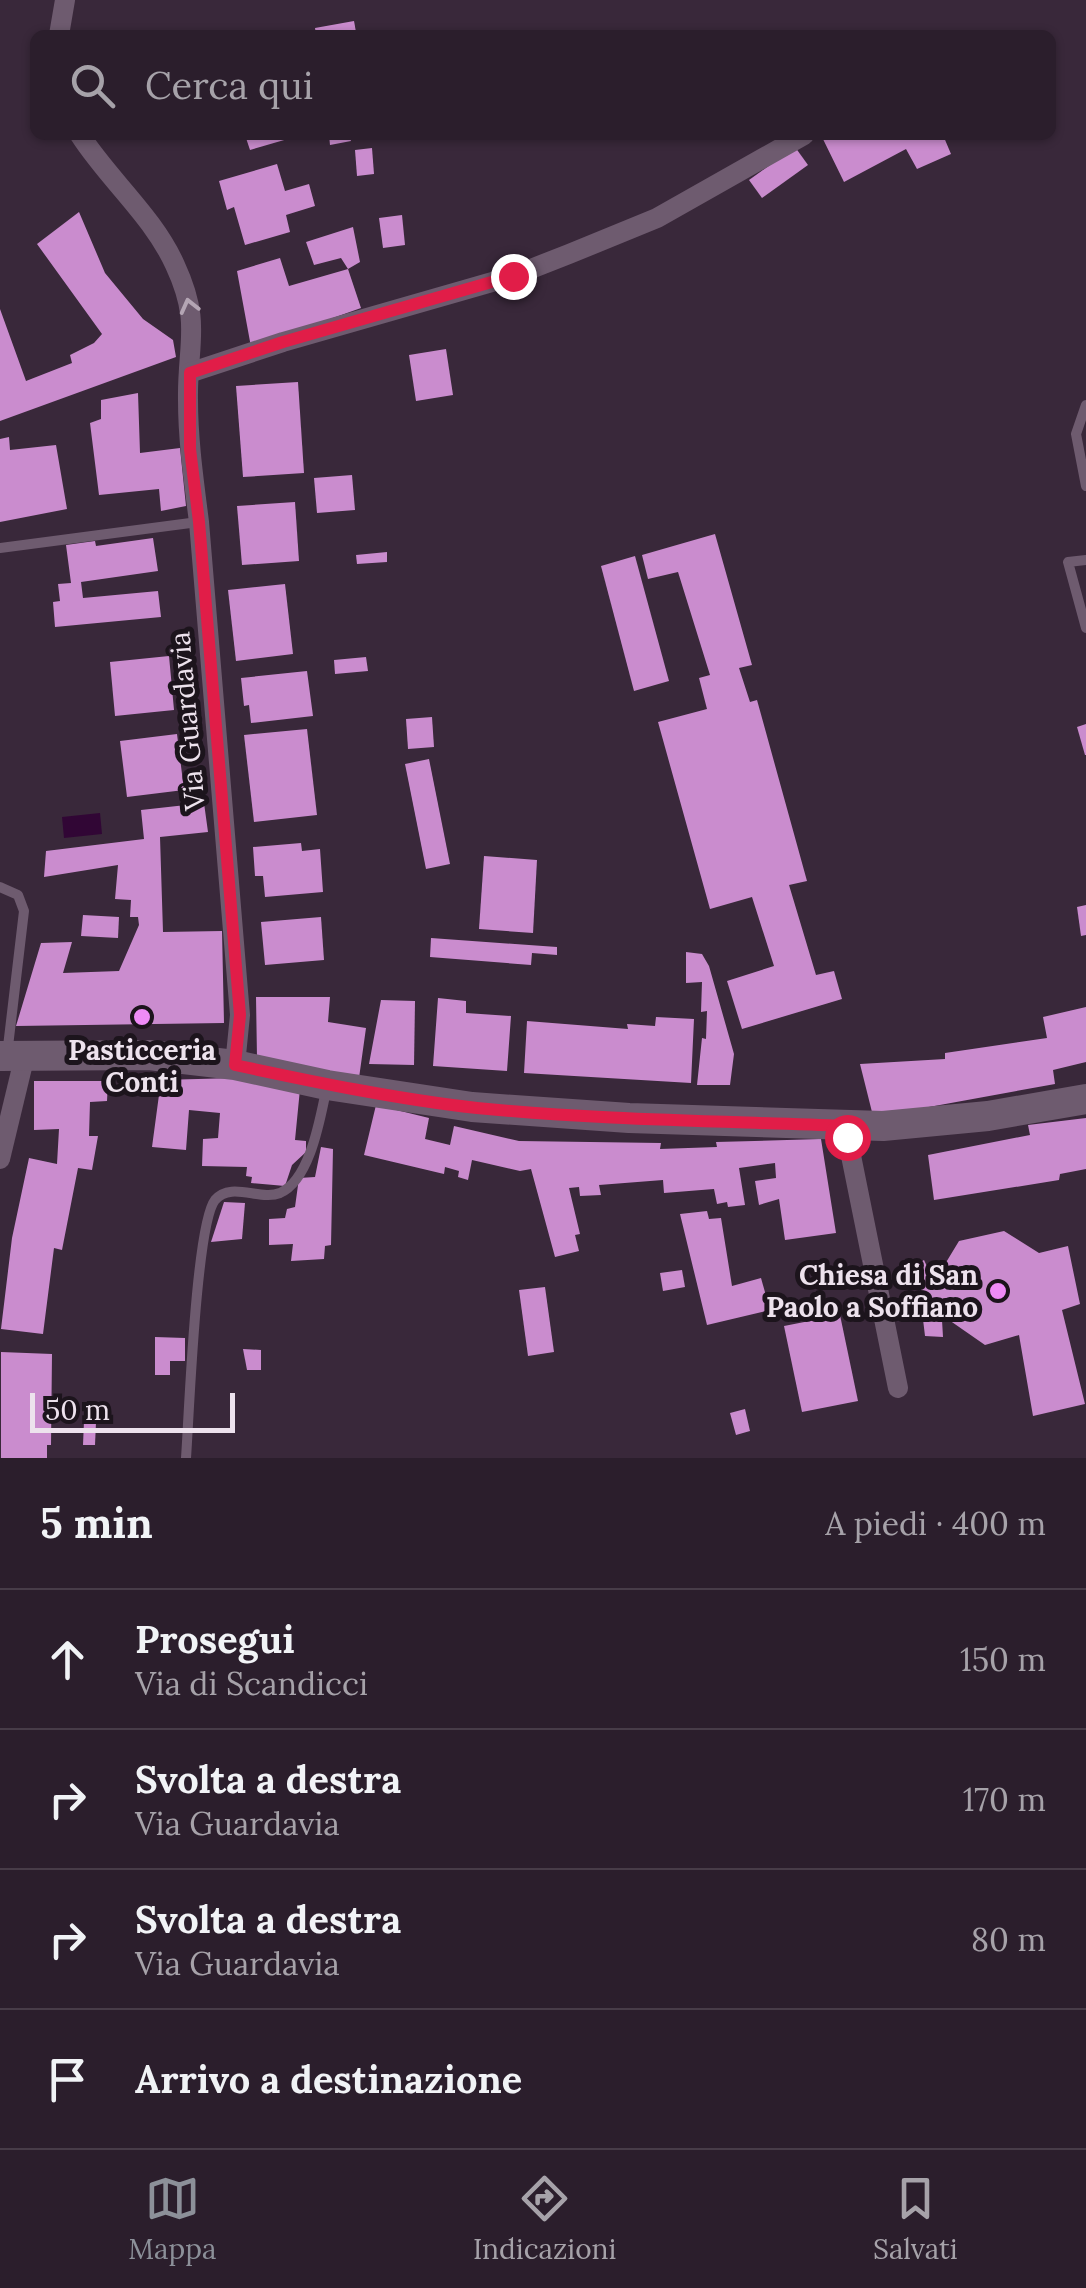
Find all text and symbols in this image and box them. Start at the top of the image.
search box [30,30,1056,140]
icon: search [65,58,120,113]
text: Cerca qui [145,61,313,109]
route end [491,254,537,300]
one-way arrow [180,298,201,315]
street label: Via Guardavia [161,630,213,813]
marker: Pasticceria Conti [131,1006,153,1028]
place label: Pasticceria Conti [68,1032,216,1100]
route start [825,1115,871,1161]
place label: Chiesa di San Paolo a Soffiano [766,1257,978,1325]
marker: Chiesa di San Paolo a Soffiano [987,1280,1009,1302]
scale bar [30,1388,235,1432]
text: 50 m [45,1392,110,1428]
text: 5 min [40,1496,153,1550]
text: A piedi · 400 m [825,1503,1046,1544]
text: Prosegui [135,1615,295,1663]
icon: ahead [40,1632,95,1687]
text: 150 m [960,1639,1046,1680]
text: Via di Scandicci [135,1663,368,1704]
text: Svolta a destra [135,1755,401,1803]
icon: right [40,1772,95,1827]
text: 170 m [963,1779,1046,1820]
text: Via Guardavia [135,1803,340,1844]
text: Svolta a destra [135,1895,401,1943]
icon: right [40,1912,95,1967]
text: 80 m [971,1919,1046,1960]
text: Via Guardavia [135,1943,340,1984]
icon: arrive [40,2052,95,2107]
text: Arrivo a destinazione [135,2055,522,2103]
tab: Mappa [128,2171,216,2267]
tab: Indicazioni [473,2171,616,2267]
tab: Salvati [873,2171,958,2267]

